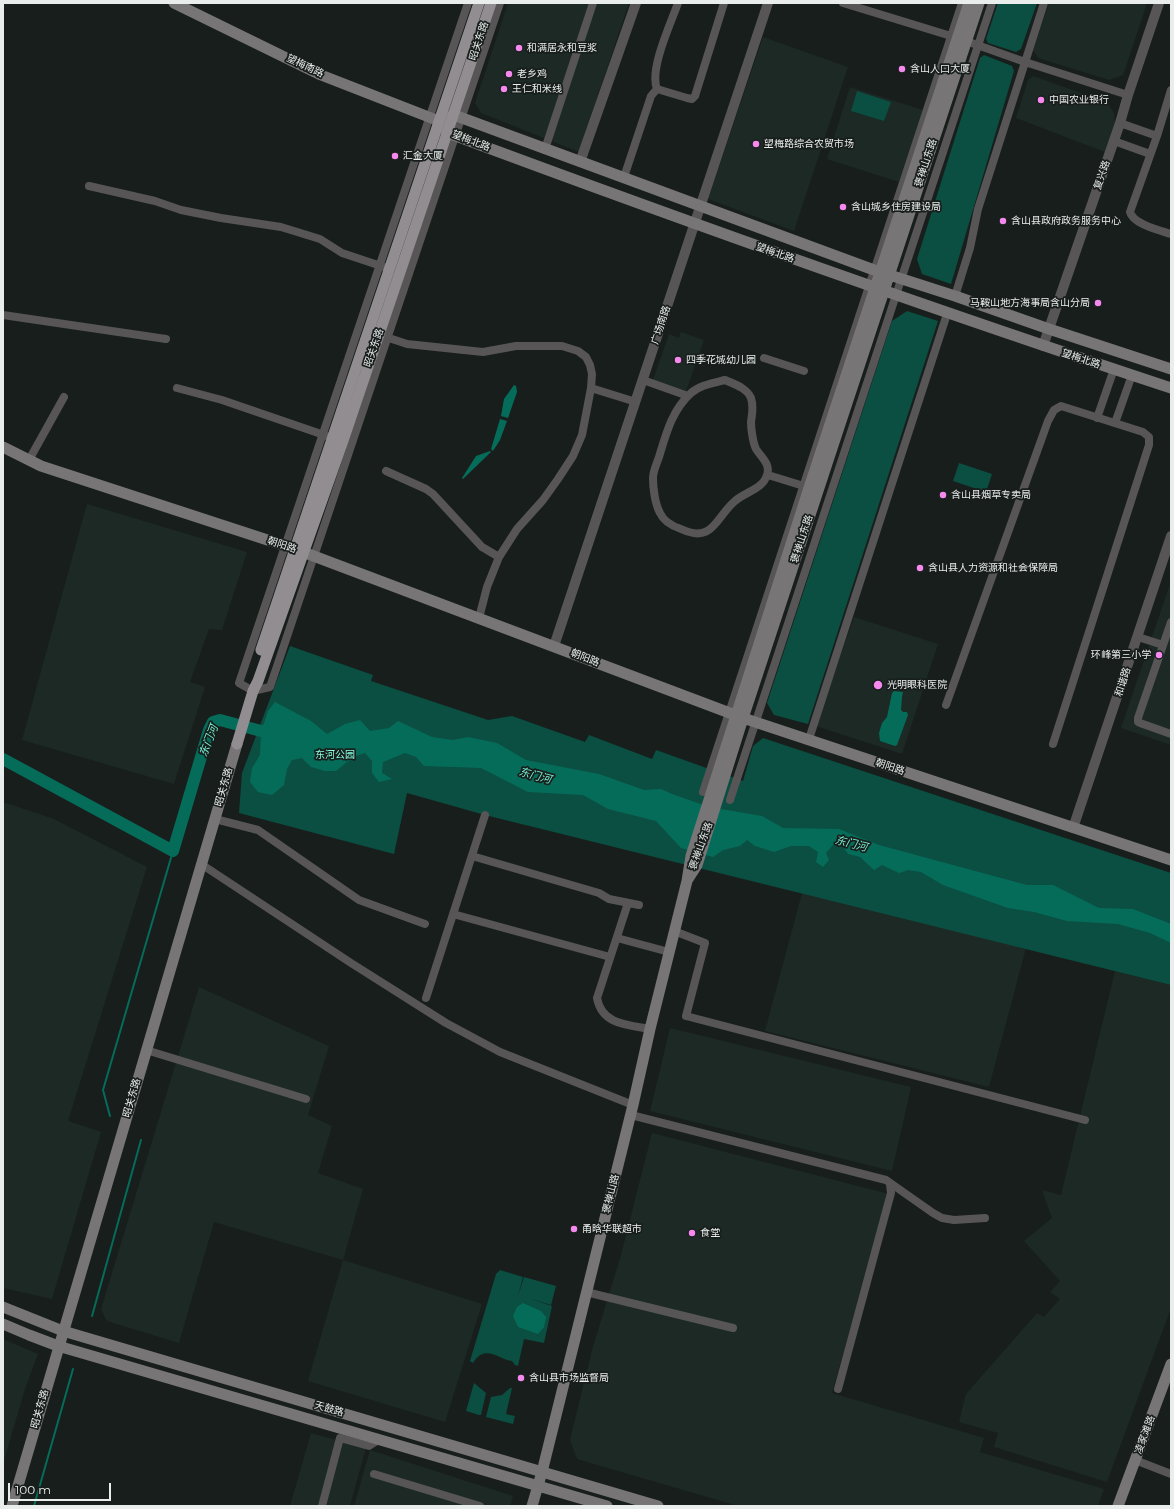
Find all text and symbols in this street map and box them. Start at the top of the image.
street label: 昭关东路 [467,20,491,62]
place label: 和满居永和豆浆 [527,42,597,54]
marker: 和满居永和豆浆 [514,43,524,53]
street label: 望梅南路 [284,52,326,80]
place label: 含山人口大厦 [910,63,970,75]
marker: 含山人口大厦 [897,64,907,74]
place label: 老乡鸡 [517,68,547,80]
marker: 老乡鸡 [504,69,514,79]
place label: 王仁和米线 [512,83,562,95]
marker: 王仁和米线 [499,84,509,94]
place label: 中国农业银行 [1049,94,1109,106]
marker: 中国农业银行 [1036,95,1046,105]
street label: 望梅北路 [450,128,492,154]
street label: 褒禅山东路 [913,137,939,189]
place label: 望梅路综合农贸市场 [764,138,854,150]
marker: 望梅路综合农贸市场 [751,139,761,149]
place label: 汇金大厦 [403,150,443,162]
marker: 汇金大厦 [390,151,400,161]
street label: 复兴路 [1091,159,1113,191]
place label: 含山城乡住房建设局 [851,201,941,213]
marker: 含山城乡住房建设局 [838,202,848,212]
place label: 含山县政府政务服务中心 [1011,215,1121,227]
marker: 含山县政府政务服务中心 [998,216,1008,226]
street label: 望梅北路 [754,241,796,265]
place label: 马鞍山地方海事局含山分局 [970,297,1090,309]
marker: 马鞍山地方海事局含山分局 [1093,298,1103,308]
street label: 广场南路 [649,304,673,346]
street label: 昭关东路 [362,327,386,369]
street label: 望梅北路 [1060,347,1102,371]
place label: 四季花城幼儿园 [686,354,756,366]
marker: 四季花城幼儿园 [673,355,683,365]
place label: 含山县烟草专卖局 [951,489,1031,501]
marker: 含山县烟草专卖局 [938,490,948,500]
street label: 褒禅山东路 [789,513,815,565]
street label: 朝阳路 [266,534,298,556]
place label: 含山县人力资源和社会保障局 [928,562,1058,574]
marker: 含山县人力资源和社会保障局 [915,563,925,573]
street label: 朝阳路 [569,647,601,669]
place label: 环峰第三小学 [1091,649,1151,661]
marker: 环峰第三小学 [1154,650,1164,660]
street label: 和谐路 [1113,666,1133,698]
marker: 光明眼科医院 [872,679,884,691]
place label: 光明眼科医院 [887,679,947,691]
water label: 东门河 [197,723,221,759]
park label: 东河公园 [315,749,355,761]
street label: 朝阳路 [874,756,906,778]
water label: 东门河 [517,765,553,787]
street label: 昭关东路 [213,766,235,808]
street label: 褒禅山东路 [687,820,715,872]
water label: 东门河 [833,834,869,854]
street label: 昭关东路 [121,1077,143,1119]
street label: 褒禅山路 [600,1173,622,1215]
place label: 甬晗华联超市 [582,1223,642,1235]
marker: 甬晗华联超市 [569,1224,579,1234]
place label: 食堂 [700,1227,720,1239]
marker: 食堂 [687,1228,697,1238]
place label: 含山县市场监督局 [529,1372,609,1384]
marker: 含山县市场监督局 [516,1373,526,1383]
street label: 昭关东路 [29,1388,51,1430]
street label: 天鼓路 [313,1399,345,1419]
street label: 凌家滩路 [1133,1414,1157,1456]
scale bar [10,1475,113,1501]
text: 100 m [15,1482,51,1497]

